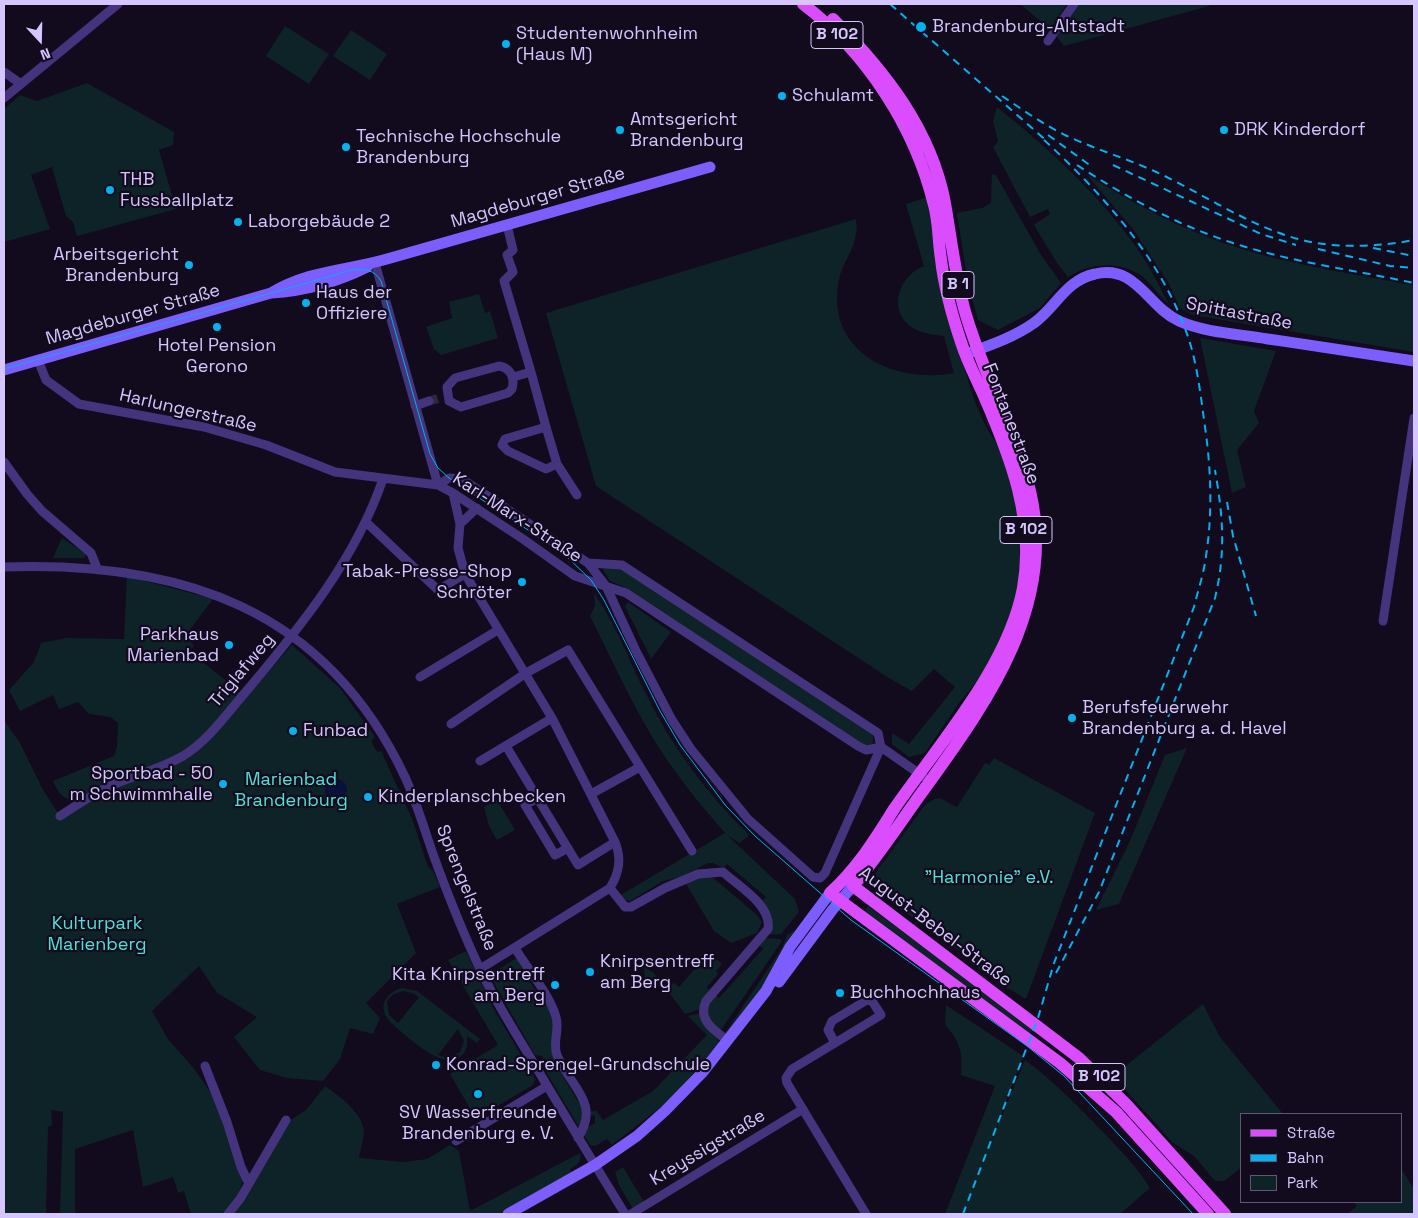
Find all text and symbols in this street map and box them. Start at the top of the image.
north arrow [15,15,65,65]
place label: Brandenburg-Altstadt [932,16,1125,38]
marker: Brandenburg-Altstadt [914,20,928,34]
road number: B 102 [811,22,863,48]
place label: Studentenwohnheim (Haus M) [516,23,698,66]
marker: Studentenwohnheim (Haus M) [500,38,512,50]
text: N [38,44,53,64]
place label: Schulamt [792,85,874,107]
marker: Schulamt [776,90,788,102]
place label: Amtsgericht Brandenburg [630,109,744,152]
place label: DRK Kinderdorf [1234,119,1365,141]
marker: Amtsgericht Brandenburg [614,124,626,136]
marker: DRK Kinderdorf [1218,124,1230,136]
place label: Technische Hochschule Brandenburg [356,126,561,168]
marker: Technische Hochschule Brandenburg [340,141,352,153]
street label: Magdeburger Straße [448,163,628,233]
place label: THB Fussballplatz [120,169,234,212]
marker: THB Fussballplatz [104,184,116,196]
place label: Laborgebäude 2 [248,211,390,233]
marker: Laborgebäude 2 [232,216,244,228]
place label: Arbeitsgericht Brandenburg [53,244,179,286]
marker: Arbeitsgericht Brandenburg [183,259,195,271]
road number: B 1 [942,272,974,298]
street label: Magdeburger Straße [43,280,223,350]
place label: Haus der Offiziere [316,282,392,324]
street label: Spittastraße [1184,293,1294,335]
marker: Haus der Offiziere [300,297,312,309]
marker: Hotel Pension Gerono [211,321,223,333]
place label: Hotel Pension Gerono [158,335,276,378]
street label: Fontanestraße [978,360,1044,488]
street label: Harlungerstraße [117,385,259,437]
street label: Karl-Marx-Straße [448,468,586,568]
road number: B 102 [1000,516,1052,544]
place label: Tabak-Presse-Shop Schröter [343,561,512,604]
marker: Tabak-Presse-Shop Schröter [516,576,528,588]
place label: Parkhaus Marienbad [127,624,219,666]
street label: Triglafweg [205,629,279,713]
marker: Parkhaus Marienbad [223,639,235,651]
place label: Berufsfeuerwehr Brandenburg a. d. Havel [1082,697,1287,740]
marker: Berufsfeuerwehr Brandenburg a. d. Havel [1066,712,1078,724]
place label: Funbad [303,720,368,742]
marker: Funbad [287,725,299,737]
place label: Sportbad - 50 m Schwimmhalle [70,763,213,806]
park label: Marienbad Brandenburg [234,769,348,812]
marker: Sportbad - 50 m Schwimmhalle [217,778,229,790]
place label: Kinderplanschbecken [378,786,566,808]
marker: Kinderplanschbecken [362,791,374,803]
street label: Sprengelstraße [431,822,501,954]
street label: August-Bebel-Straße [854,862,1016,992]
park label: "Harmonie" e.V. [925,867,1053,889]
park label: Kulturpark Marienberg [47,913,147,956]
place label: Knirpsentreff am Berg [600,951,715,994]
place label: Kita Knirpsentreff am Berg [392,964,545,1006]
marker: Knirpsentreff am Berg [584,966,596,978]
marker: Kita Knirpsentreff am Berg [549,979,561,991]
place label: Buchhochhaus [850,982,980,1004]
marker: Buchhochhaus [834,987,846,999]
place label: Konrad-Sprengel-Grundschule [446,1054,710,1076]
marker: Konrad-Sprengel-Grundschule [430,1059,442,1071]
road number: B 102 [1073,1064,1125,1090]
marker: SV Wasserfreunde Brandenburg e. V. [472,1088,484,1100]
place label: SV Wasserfreunde Brandenburg e. V. [399,1102,557,1144]
street label: Kreyssigstraße [647,1105,769,1191]
legend [1240,1113,1403,1203]
text: Straße [1287,1123,1335,1142]
text: Bahn [1287,1148,1324,1167]
text: Park [1287,1173,1318,1192]

